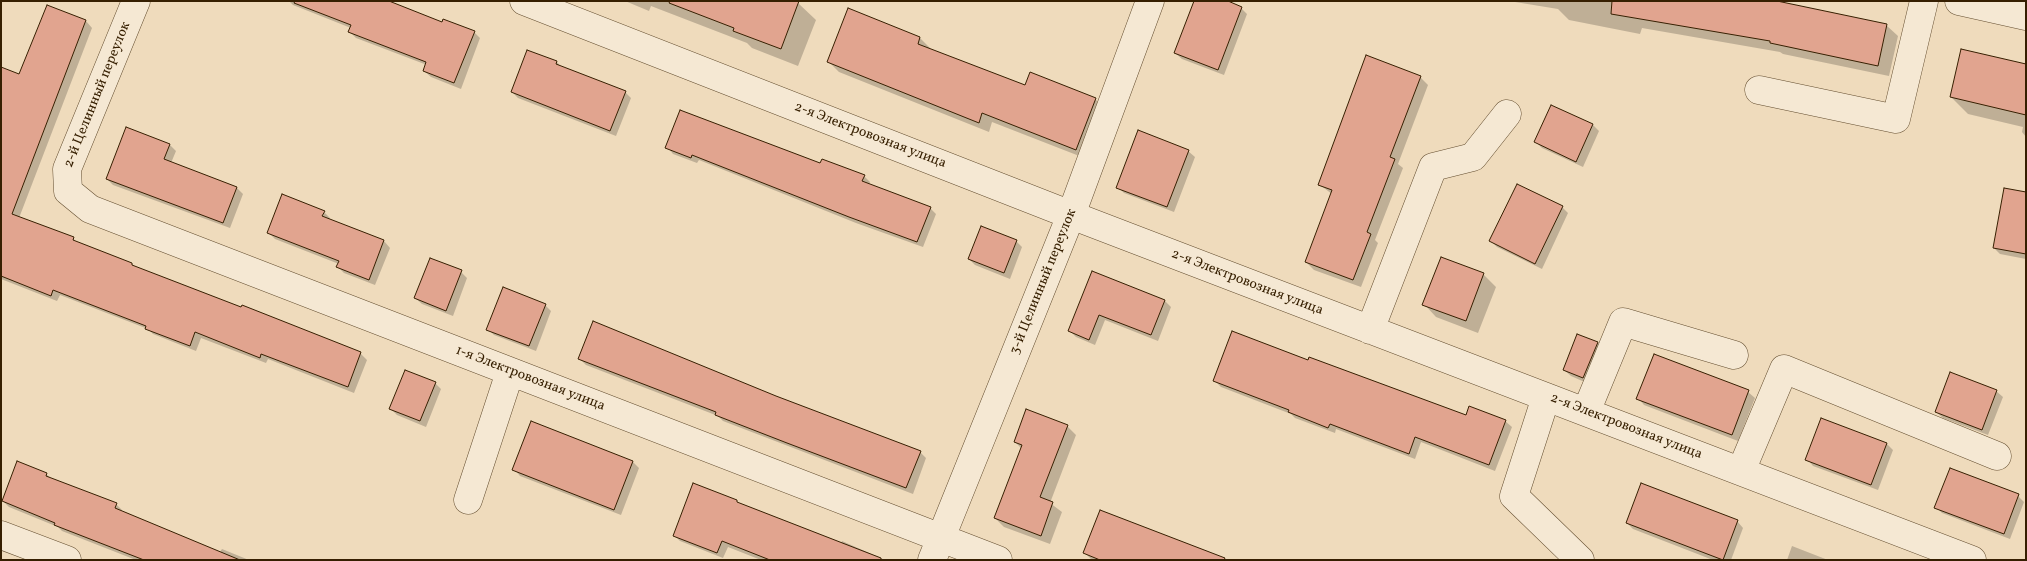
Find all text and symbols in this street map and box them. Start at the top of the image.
street label: 2-й Целинный переулок [61,20,135,170]
street label: 2-я Электровозная улица [792,99,948,173]
street label: 3-й Целинный переулок [1007,207,1081,357]
street label: 2-я Электровозная улица [1169,246,1325,320]
street label: 1-я Электровозная улица [453,343,607,415]
street label: 2-я Электровозная улица [1548,390,1704,464]

